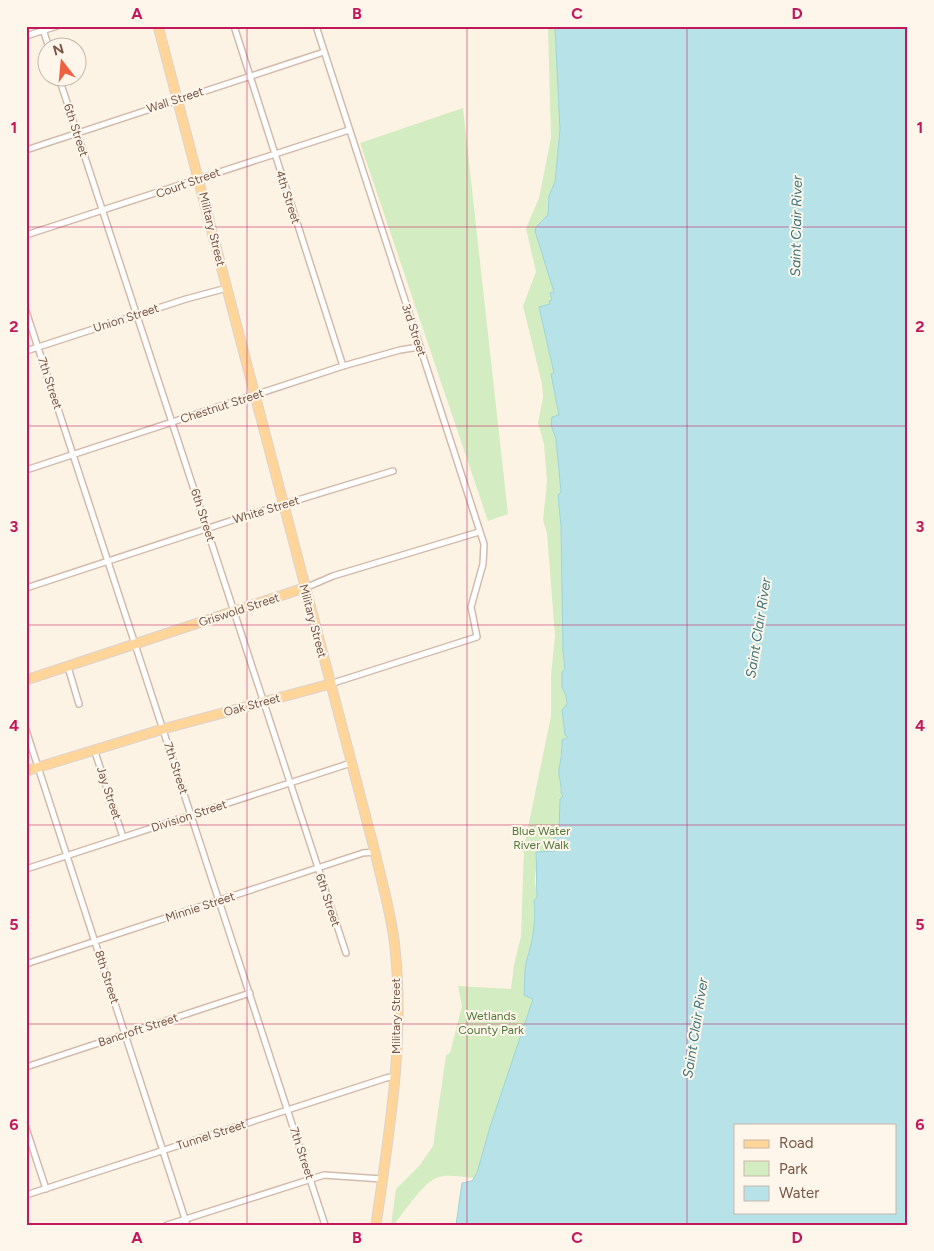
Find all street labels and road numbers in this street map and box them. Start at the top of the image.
street label: Wall Street [145,84,206,116]
street label: 6th Street [61,102,91,159]
street label: Court Street [154,165,223,201]
street label: 4th Street [273,169,303,226]
street label: Military Street [196,190,228,268]
street label: Union Street [91,301,161,335]
street label: 3rd Street [399,302,429,358]
street label: 7th Street [35,355,65,411]
street label: Chestnut Street [179,386,266,426]
street label: 6th Street [188,487,218,544]
street label: White Street [231,493,301,527]
street label: Military Street [296,583,330,660]
street label: Griswold Street [197,590,282,630]
street label: Oak Street [222,691,282,719]
street label: 7th Street [161,740,191,796]
street label: Jay Street [94,765,124,822]
street label: Division Street [149,797,229,835]
street label: 6th Street [313,872,343,929]
street label: Minnie Street [163,889,237,925]
street label: 8th Street [92,949,122,1006]
street label: Military Street [389,978,403,1054]
street label: Bancroft Street [96,1010,180,1050]
street label: Tunnel Street [175,1117,248,1153]
street label: 7th Street [287,1125,317,1181]

